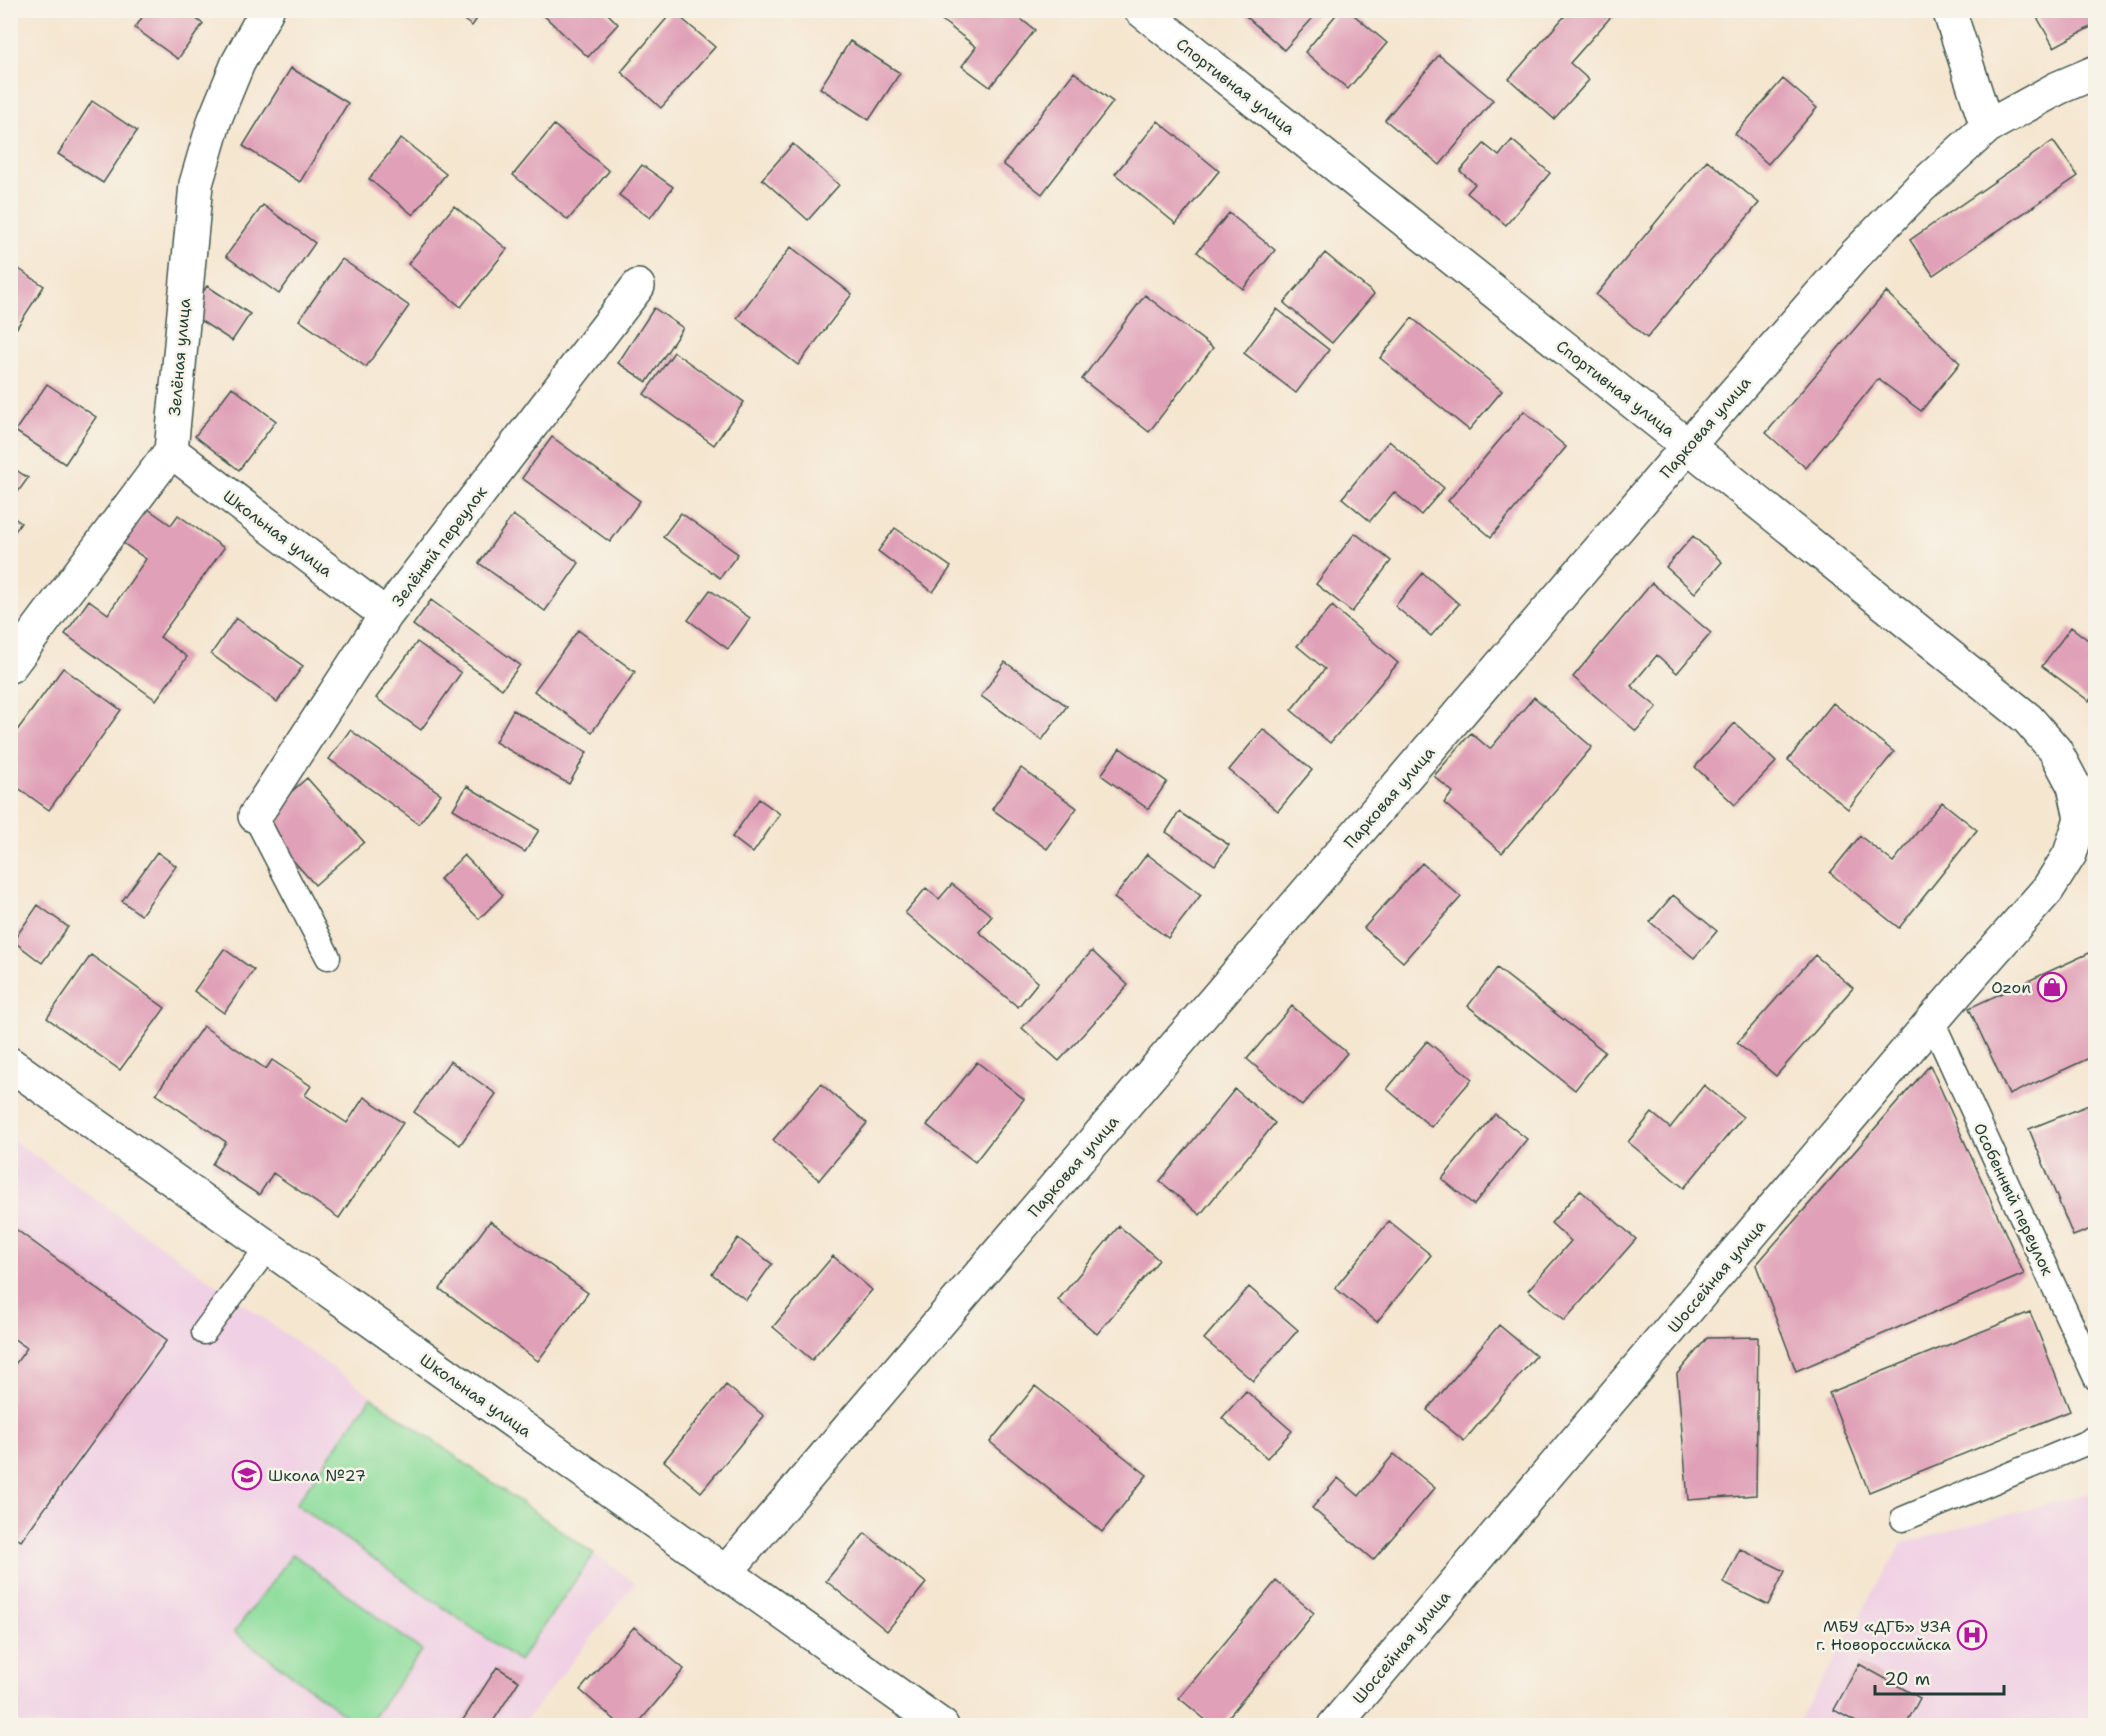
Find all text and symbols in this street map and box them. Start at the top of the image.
street label: Спортивная улица [1172,33,1299,139]
street label: Зелёная улица [164,297,195,417]
street label: Спортивная улица [1552,335,1679,441]
street label: Парковая улица [1655,372,1755,483]
street label: Зелёный переулок [387,482,492,611]
street label: Школьная улица [219,485,337,581]
street label: Парковая улица [1339,742,1439,853]
shop icon: Ozon [2036,971,2068,1003]
place label: Ozon [1991,977,2031,998]
street label: Парковая улица [1023,1111,1123,1222]
street label: Особенный переулок [1969,1120,2058,1279]
street label: Шоссейная улица [1663,1215,1770,1337]
street label: Школьная улица [416,1349,536,1442]
school or university icon: Школа №27 [231,1459,263,1491]
place label: Школа №27 [268,1465,366,1486]
street label: Шоссейная улица [1348,1586,1455,1708]
place label: МБУ «ДГБ» УЗА г. Новороссийска [1816,1616,1951,1655]
hospital icon: МБУ «ДГБ» УЗА г. Новороссийска [1956,1619,1988,1651]
scale bar [1875,1658,2004,1696]
text: 20 m [1884,1667,1930,1691]

